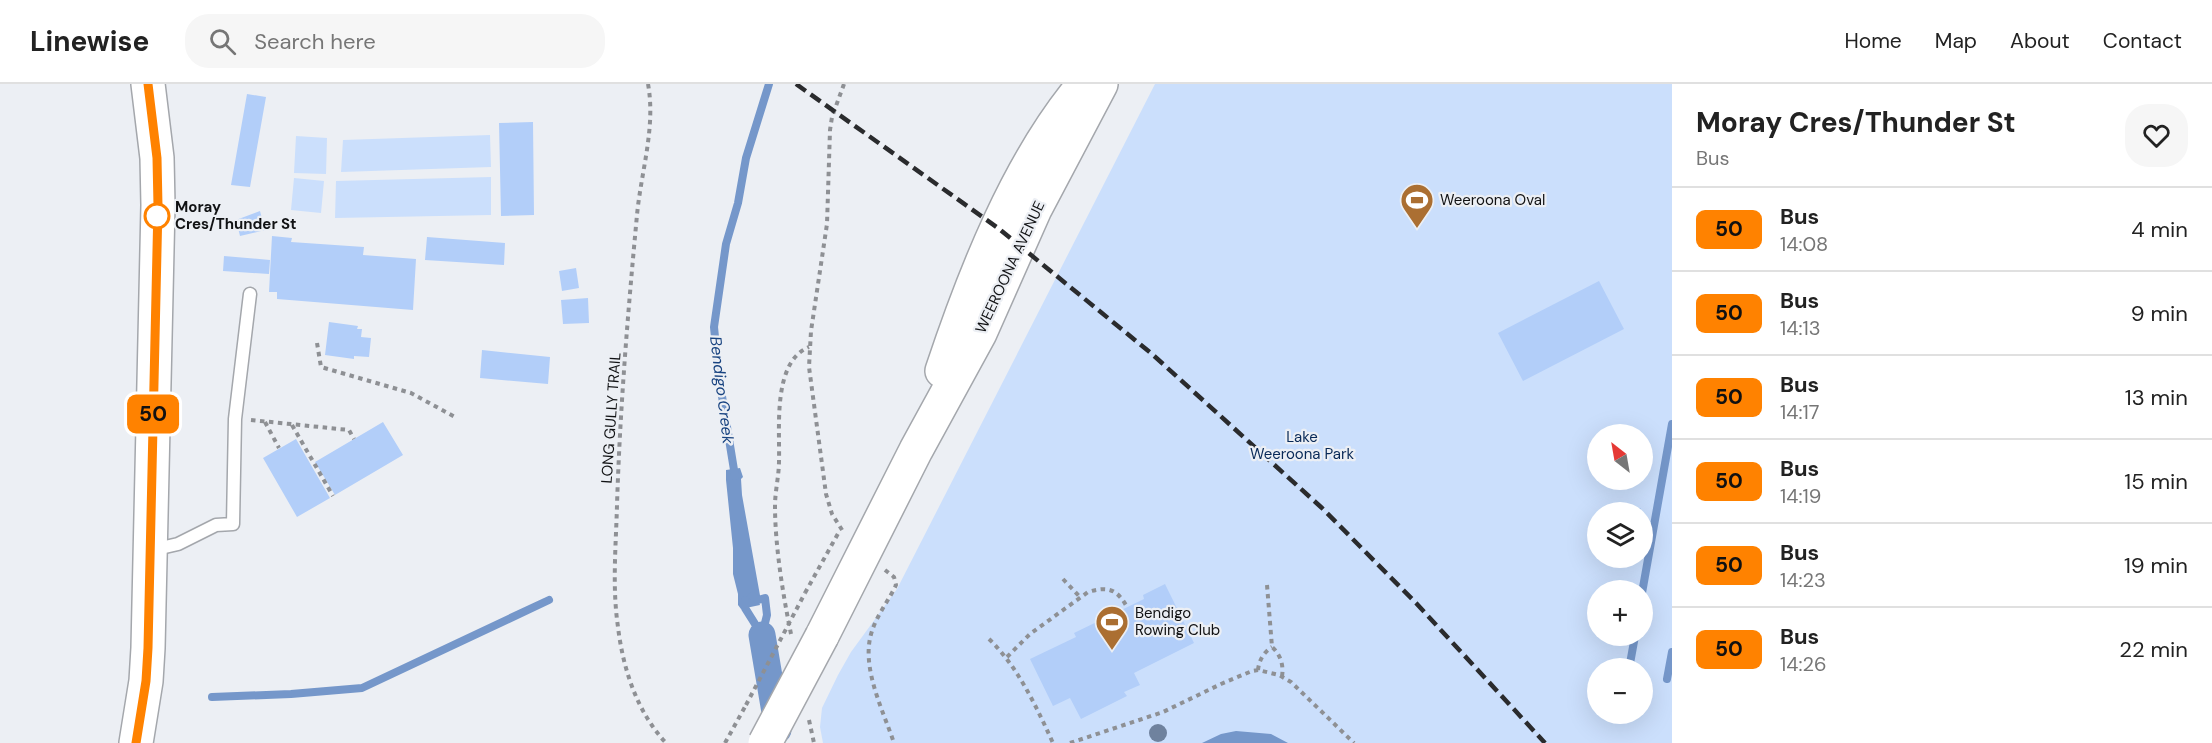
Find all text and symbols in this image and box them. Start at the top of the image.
search box [185,14,605,68]
text: Linewise [30,23,149,60]
icon: search [206,25,239,58]
text: Search here [254,27,376,56]
text: Home [1844,27,1902,55]
text: Map [1935,27,1977,55]
text: About [2010,27,2070,55]
text: Contact [2103,27,2182,55]
text: Moray Cres/Thunder St [1696,104,2016,141]
button: heart [2125,104,2188,167]
text: Bus [1696,145,1730,171]
sports icon: Weeroona Oval [1399,182,1435,229]
place label: Weeroona Oval [1440,190,1545,210]
place label: Moray Cres/Thunder St [175,197,297,234]
street label: WEEROONA AVENUE [971,198,1049,336]
text: Bus [1780,202,1819,231]
marker: Moray Cres/Thunder St [144,203,170,229]
text: 50 [1715,215,1743,243]
text: 4 min [2131,215,2188,244]
text: 14:08 [1780,231,1828,257]
text: Bus [1780,286,1819,315]
text: 50 [1715,299,1743,327]
text: 9 min [2131,299,2188,328]
text: 14:13 [1780,315,1820,341]
water label: Bendigo Creek [705,335,739,446]
street label: LONG GULLY TRAIL [596,352,626,484]
text: Bus [1780,370,1819,399]
text: 50 [1715,383,1743,411]
text: 13 min [2125,383,2188,412]
line badge: 50 [126,394,180,434]
text: 14:17 [1780,399,1819,425]
text: 50 [139,400,167,428]
north arrow [1587,424,1653,490]
map controls [1587,424,1653,724]
park label: Lake Weeroona Park [1250,427,1355,464]
text: Bus [1780,454,1819,483]
text: 50 [1715,467,1743,495]
text: 15 min [2124,467,2188,496]
text: 14:19 [1780,483,1821,509]
button: layers [1587,502,1653,568]
text: Bus [1780,538,1819,567]
text: 50 [1715,551,1743,579]
text: 19 min [2124,551,2188,580]
text: 14:23 [1780,567,1826,593]
button: + [1587,580,1653,646]
place label: Bendigo Rowing Club [1135,603,1220,640]
sports icon: Bendigo Rowing Club [1094,604,1130,651]
text: Bus [1780,622,1819,651]
text: 50 [1715,635,1743,663]
text: 22 min [2119,635,2188,664]
text: 14:26 [1780,651,1827,677]
button: − [1587,658,1653,724]

